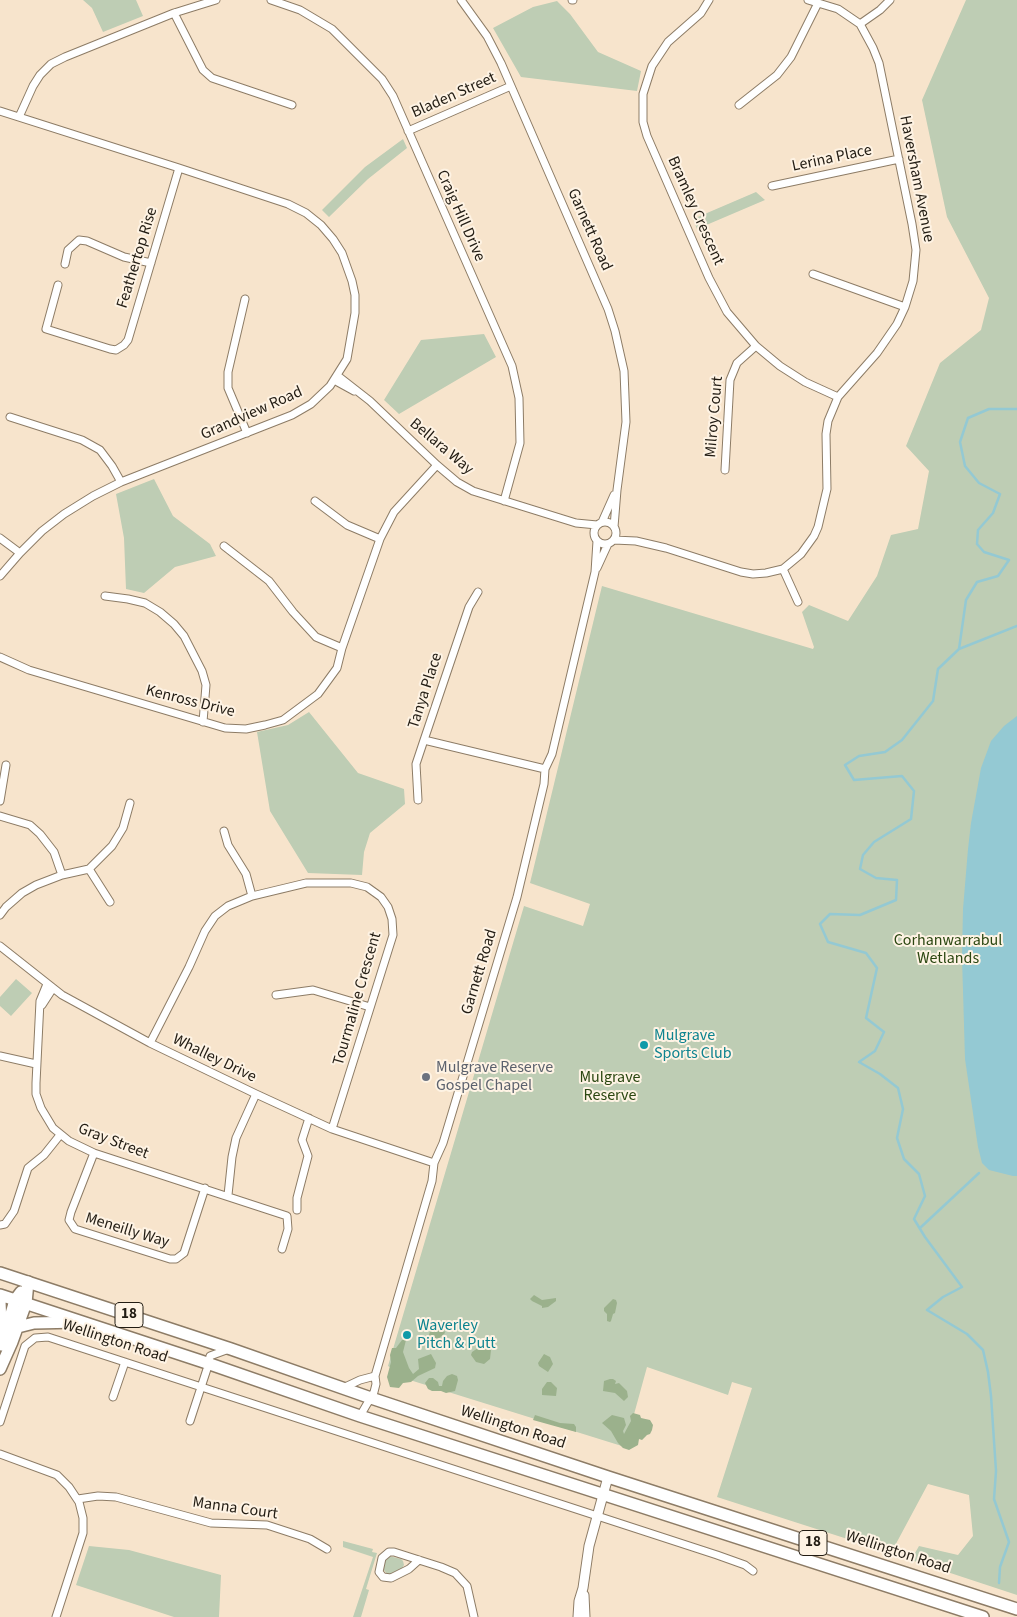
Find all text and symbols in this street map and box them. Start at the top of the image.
street label: Bladen Street [409,69,499,123]
street label: Haversham Avenue [894,114,938,244]
street label: Lerina Place [790,141,874,177]
street label: Bramley Crescent [662,154,728,268]
street label: Craig Hill Drive [431,167,489,265]
street label: Garnett Road [562,186,616,274]
street label: Feathertop Rise [114,205,162,311]
street label: Milroy Court [702,375,728,459]
street label: Grandview Road [198,383,306,445]
street label: Bellara Way [405,415,477,479]
street label: Tanya Place [405,651,447,731]
street label: Kenross Drive [143,682,237,722]
street label: Garnett Road [458,927,502,1017]
street label: Tourmaline Crescent [330,930,386,1068]
park label: Corhanwarrabul Wetlands [894,931,1002,969]
place label: Mulgrave Sports Club [654,1026,732,1064]
street label: Whalley Drive [169,1030,259,1088]
marker: Mulgrave Sports Club [638,1039,650,1051]
place label: Mulgrave Reserve Gospel Chapel [436,1058,553,1096]
park label: Mulgrave Reserve [579,1068,641,1106]
marker: Mulgrave Reserve Gospel Chapel [420,1071,432,1083]
street label: Gray Street [75,1120,151,1164]
street label: Meneilly Way [83,1209,171,1253]
road number: 18 [115,1302,143,1328]
street label: Wellington Road [60,1316,170,1368]
place label: Waverley Pitch & Putt [417,1316,496,1354]
marker: Waverley Pitch & Putt [401,1329,413,1341]
street label: Wellington Road [458,1402,568,1454]
street label: Manna Court [191,1494,279,1524]
street label: Wellington Road [843,1527,953,1579]
road number: 18 [799,1530,827,1556]

